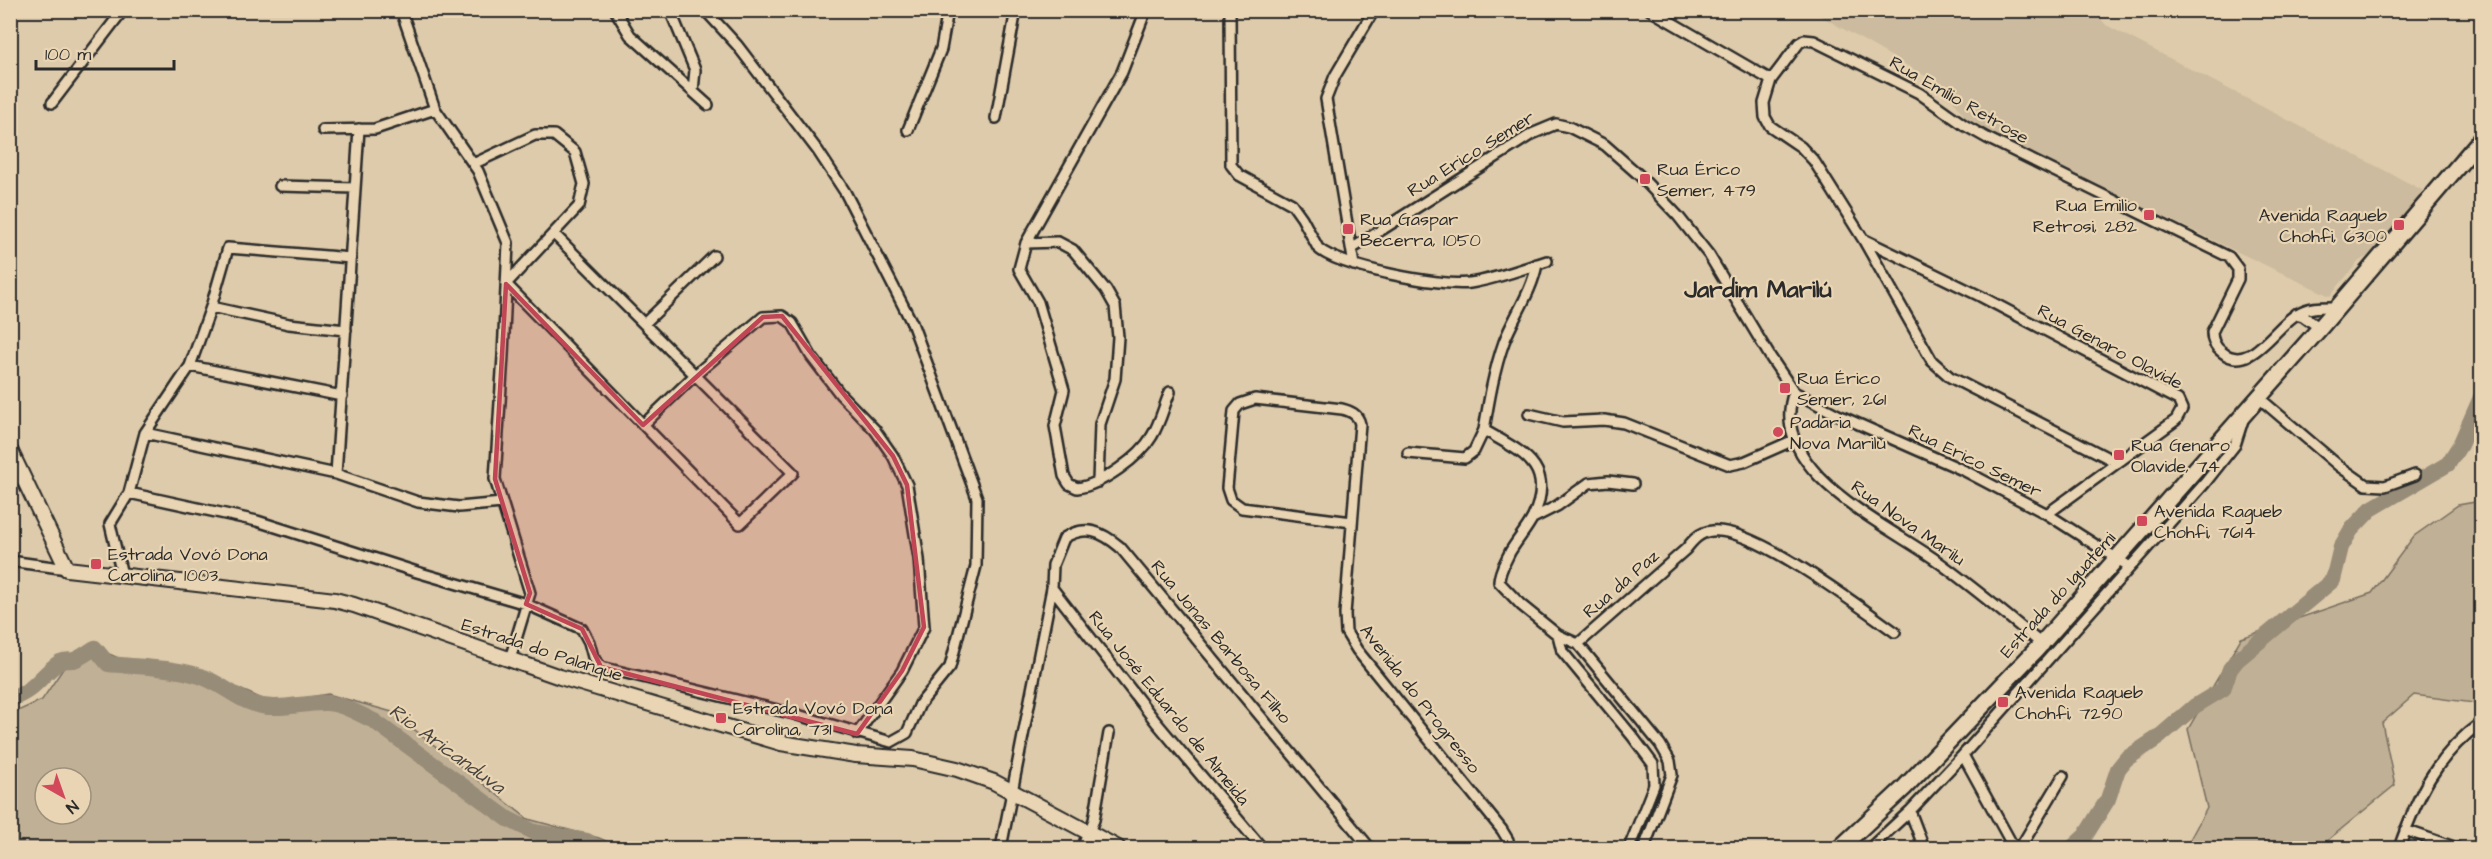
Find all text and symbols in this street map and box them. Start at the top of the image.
scale bar [36,33,174,71]
text: 100 m [45,42,91,67]
street label: Rua Emílio Retrose [1885,50,2034,150]
street label: Rua Erico Semer [1403,105,1539,203]
place label: Rua Érico Semer, 479 [1657,157,1756,203]
marker: Rua Érico Semer, 479 [1638,172,1652,186]
place label: Rua Emilio Retrosi, 282 [2033,193,2138,239]
place label: Avenida Ragueb Chohfi, 6300 [2259,203,2387,249]
place label: Rua Gaspar Becerra, 1050 [1360,207,1481,253]
marker: Rua Emilio Retrosi, 282 [2142,208,2156,222]
marker: Avenida Ragueb Chohfi, 6300 [2392,218,2406,232]
marker: Rua Gaspar Becerra, 1050 [1341,222,1355,236]
district label: Jardim Marilú [1683,273,1832,307]
street label: Rua Genaro Olavide [2033,298,2187,396]
place label: Rua Érico Semer, 261 [1797,366,1886,412]
marker: Rua Érico Semer, 261 [1778,381,1792,395]
place label: Padaria Nova Marilu [1790,410,1886,456]
street label: Rua Erico Semer [1904,418,2046,504]
marker: Padaria Nova Marilu [1771,425,1785,439]
place label: Rua Genaro Olavide, 74 [2131,433,2230,479]
marker: Rua Genaro Olavide, 74 [2112,448,2126,462]
street label: Rua Nova Marilu [1846,474,1970,572]
place label: Avenida Ragueb Chohfi, 7614 [2154,499,2282,545]
marker: Avenida Ragueb Chohfi, 7614 [2135,514,2149,528]
street label: Estrada do Iguatemi [1994,526,2123,664]
place label: Estrada Vovó Dona Carolina, 1003 [108,542,268,588]
street label: Rua da Paz [1578,544,1665,624]
street label: Rua Jonas Barbosa Filho [1145,555,1297,729]
marker: Estrada Vovó Dona Carolina, 1003 [89,557,103,571]
street label: Rua José Eduardo de Almeida [1082,605,1256,811]
street label: Estrada do Palanque [458,612,626,688]
street label: Avenida do Progresso [1353,619,1486,779]
place label: Avenida Ragueb Chohfi, 7290 [2015,680,2143,726]
marker: Avenida Ragueb Chohfi, 7290 [1996,695,2010,709]
place label: Estrada Vovó Dona Carolina, 731 [733,696,893,742]
water label: Rio Aricanduva [383,697,511,801]
marker: Estrada Vovó Dona Carolina, 731 [714,711,728,725]
north arrow [33,766,93,826]
text: N [61,795,83,818]

